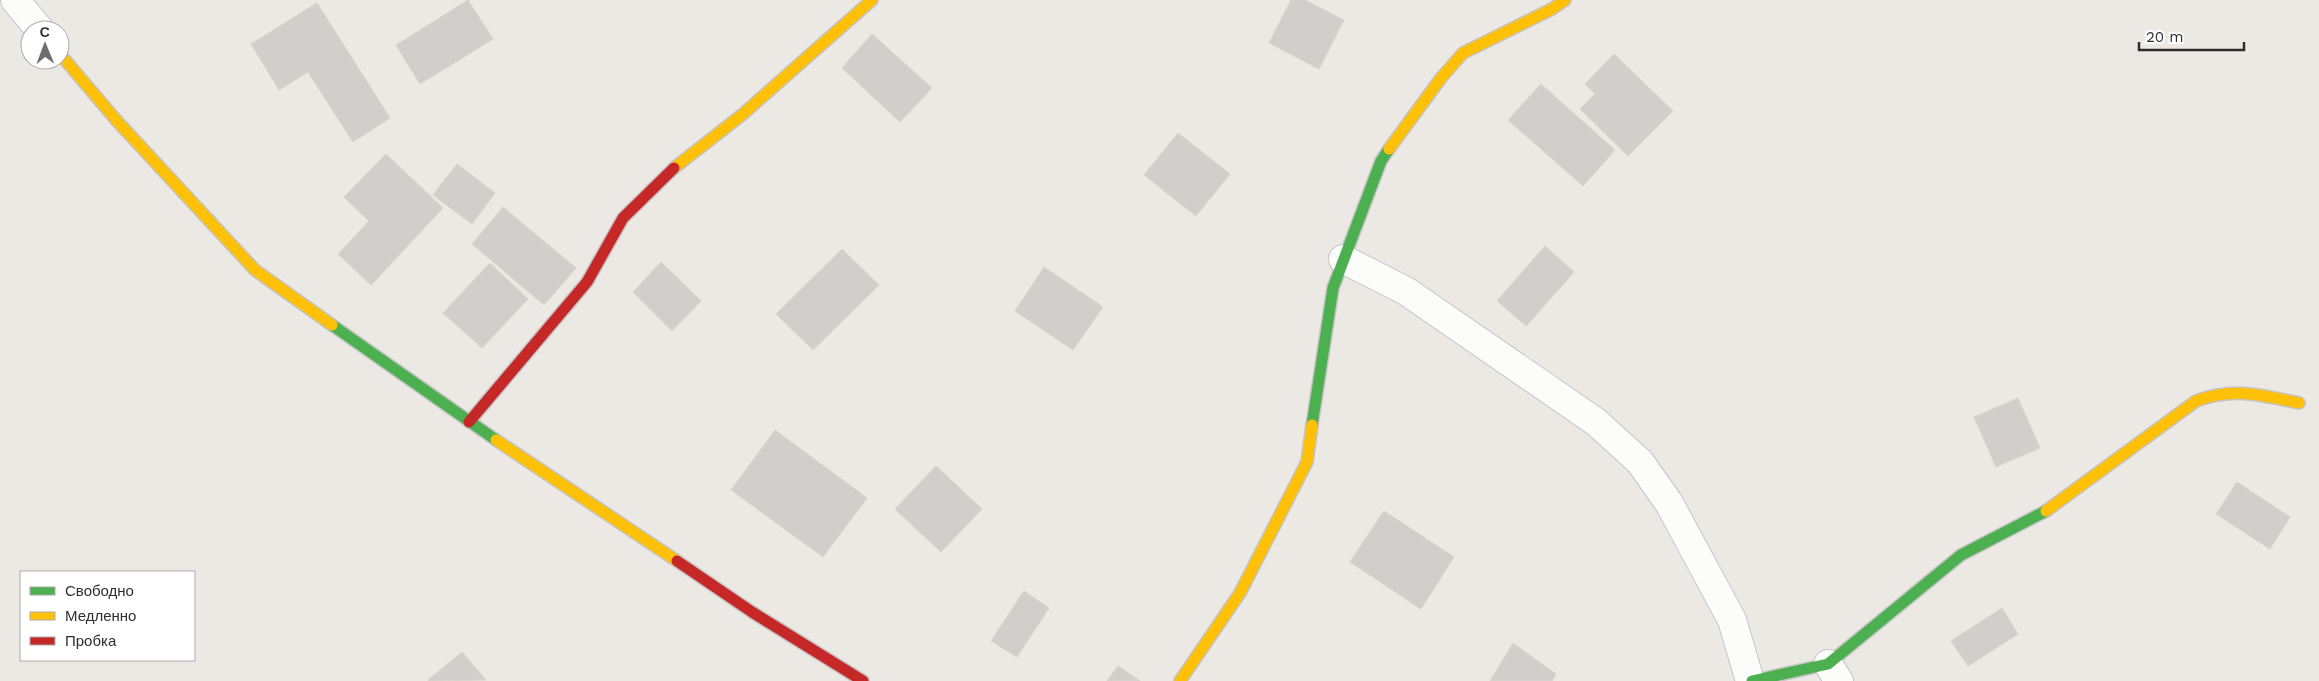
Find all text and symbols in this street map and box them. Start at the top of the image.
north arrow [20,20,70,70]
scale bar [2139,20,2244,52]
text: С [40,24,50,40]
text: 20 m [2146,28,2184,46]
legend [20,571,195,661]
text: Свободно [65,582,134,600]
text: Медленно [65,607,136,625]
text: Пробка [65,632,117,650]

